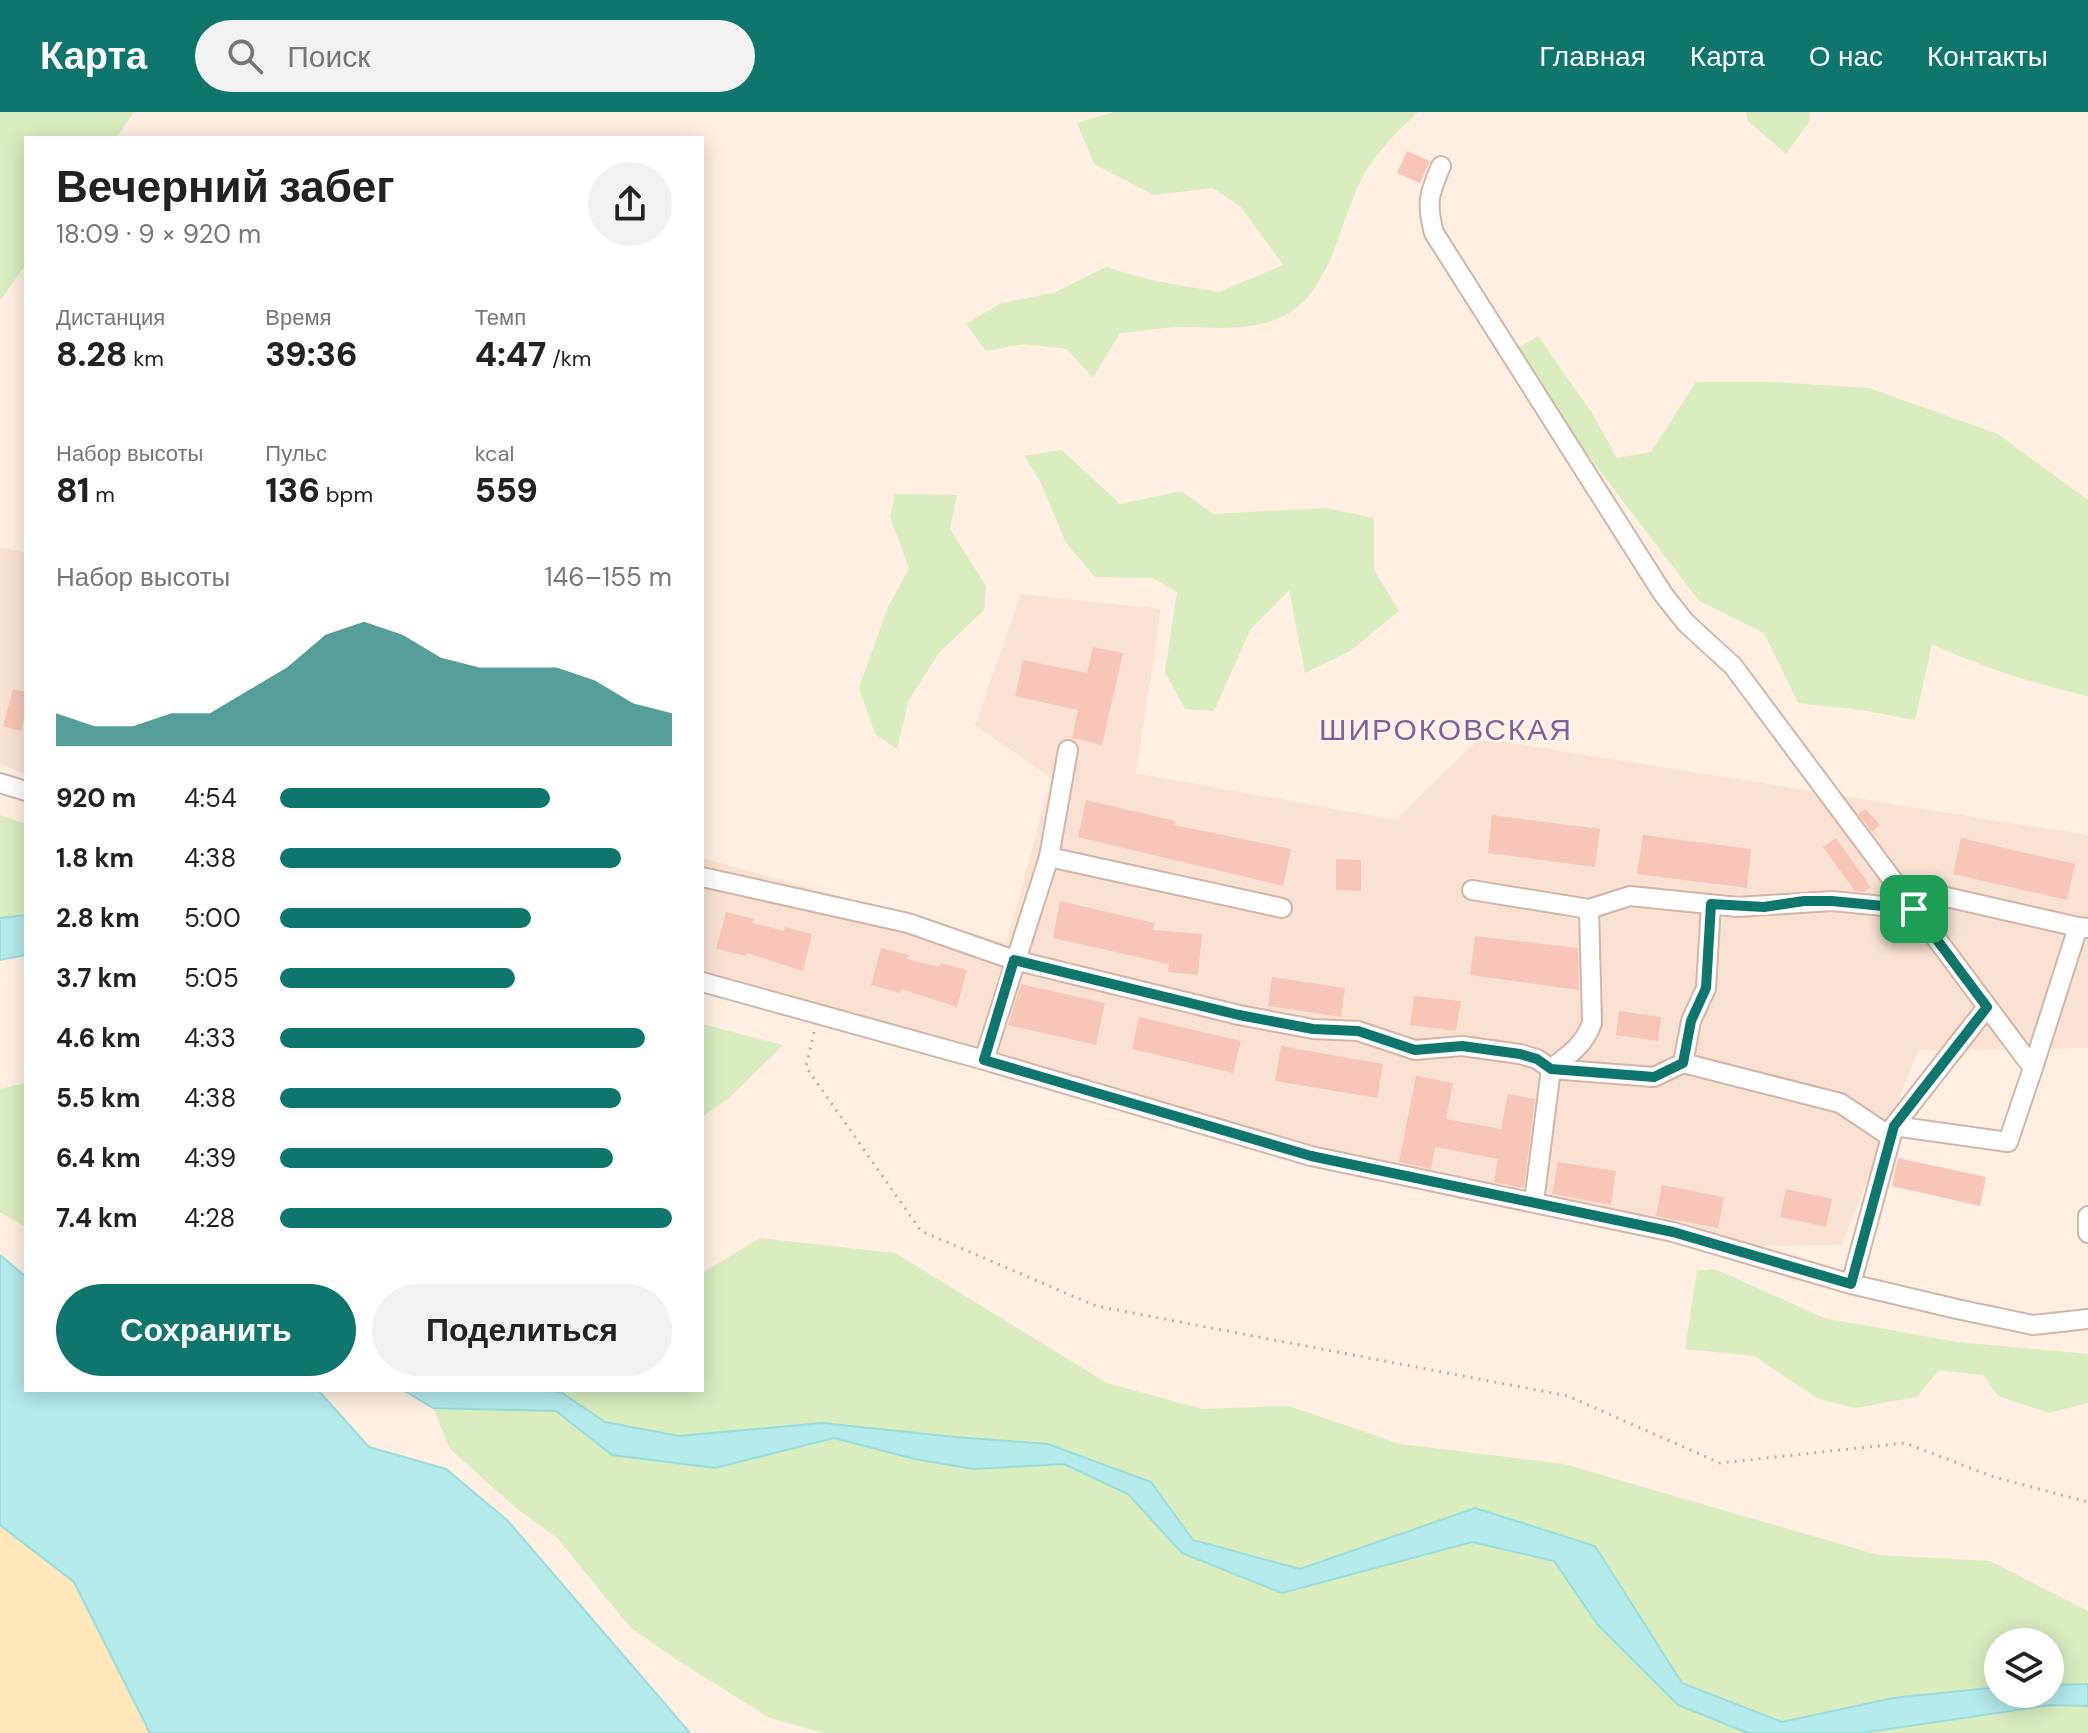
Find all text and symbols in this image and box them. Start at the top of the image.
search box [195,20,755,92]
text: Карта [40,31,147,81]
icon: search [223,34,267,78]
text: Поиск [287,37,370,76]
text: Главная [1539,38,1646,75]
text: Карта [1690,38,1765,75]
text: О нас [1809,38,1883,75]
text: Контакты [1927,38,2048,75]
text: Вечерний забег [56,158,395,216]
button: share [588,162,672,246]
text: 18:09 · 9 × 920 m [56,217,261,251]
text: Дистанция [56,303,165,332]
text: Время [265,303,332,332]
text: Темп [475,303,526,332]
text: 8.28 [56,332,127,377]
text: 39:36 [265,332,358,377]
text: 4:47 [475,332,546,377]
text: km [127,344,164,373]
text: /km [546,344,591,373]
text: Набор высоты [56,439,203,468]
text: Пульс [265,439,327,468]
text: kcal [475,439,514,468]
text: 81 [56,468,89,513]
text: 136 [265,468,320,513]
text: 559 [475,468,538,513]
text: m [89,480,115,509]
text: bpm [320,480,373,509]
text: Набор высоты [56,560,230,594]
text: 146–155 m [544,560,672,594]
district label: ШИРОКОВСКАЯ [1319,710,1573,749]
text: 920 m [56,781,136,815]
text: 4:54 [184,781,237,815]
text: 1.8 km [56,841,134,875]
text: 4:38 [184,841,236,875]
pin [1880,875,1948,943]
icon: arrive [1892,887,1936,931]
text: 2.8 km [56,901,140,935]
text: 5:00 [184,901,241,935]
text: 3.7 km [56,961,137,995]
text: 5:05 [184,961,239,995]
text: 4.6 km [56,1021,141,1055]
text: 4:33 [184,1021,236,1055]
text: 5.5 km [56,1081,141,1115]
text: 4:38 [184,1081,236,1115]
text: 6.4 km [56,1141,141,1175]
text: 4:39 [184,1141,236,1175]
text: 7.4 km [56,1201,137,1235]
text: 4:28 [184,1201,235,1235]
button: Сохранить [56,1284,356,1376]
button: Поделиться [372,1284,672,1376]
map controls [1984,1628,2064,1708]
button: layers [1984,1628,2064,1708]

